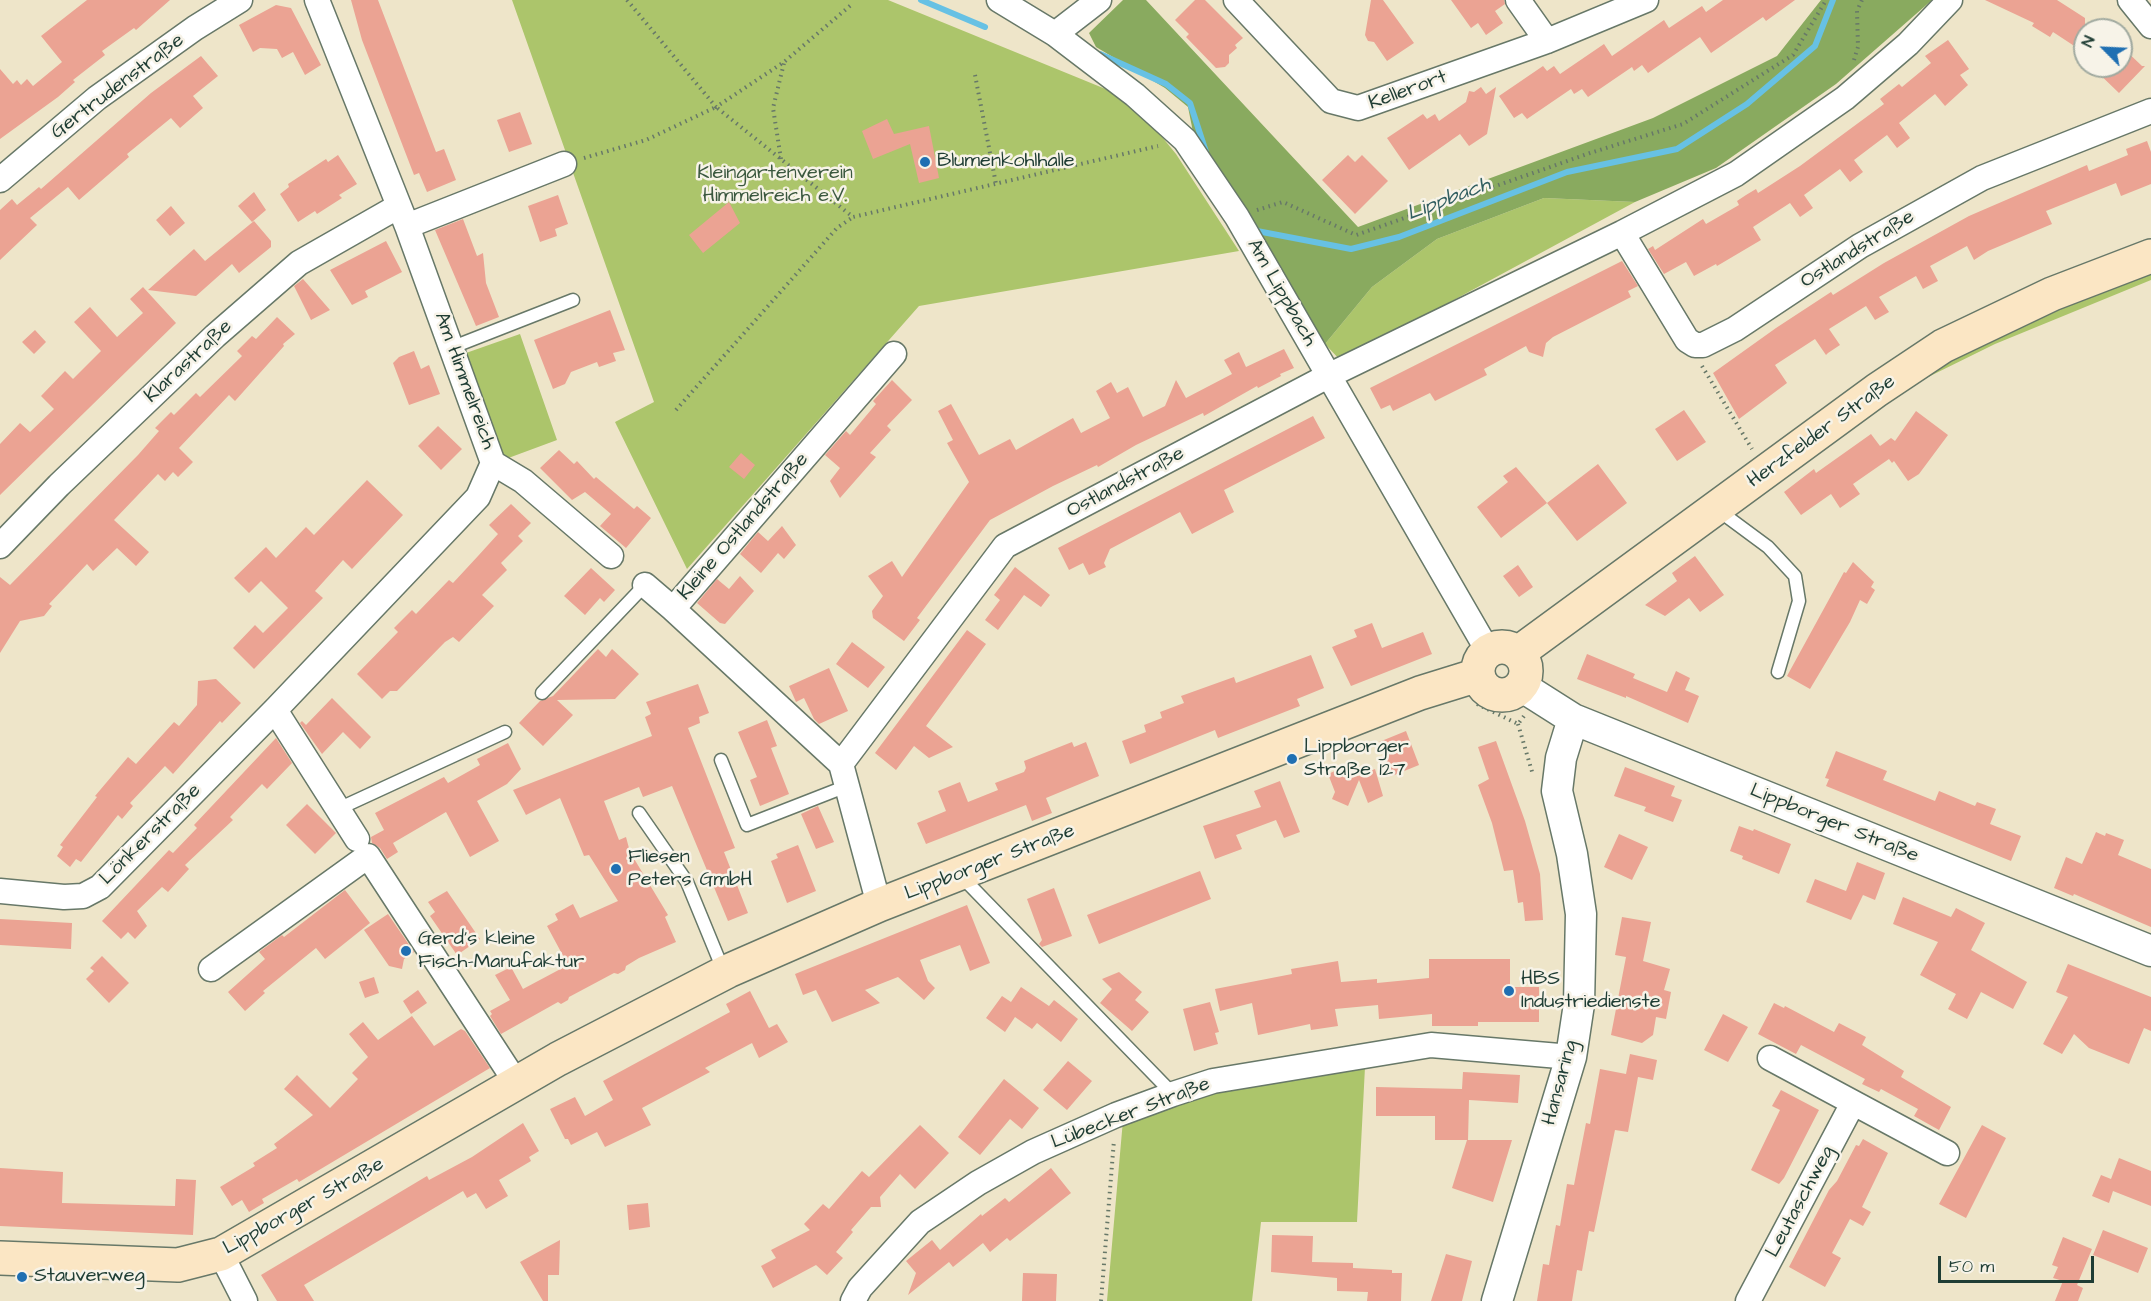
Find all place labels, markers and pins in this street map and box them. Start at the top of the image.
place label: Blumenkohlhalle [937,150,1075,174]
marker: Blumenkohlhalle [918,155,932,169]
place label: Lippborger Straße 127 [1304,736,1409,783]
marker: Lippborger Straße 127 [1285,752,1299,766]
place label: Fliesen Peters GmbH [628,846,752,893]
marker: Fliesen Peters GmbH [609,862,623,876]
place label: Gerd's kleine Fisch-Manufaktur [418,928,584,975]
marker: Gerd's kleine Fisch-Manufaktur [399,944,413,958]
place label: HBS Industriedienste [1521,968,1660,1015]
marker: HBS Industriedienste [1502,984,1516,998]
place label: Stauverweg [34,1265,145,1289]
marker: Stauverweg [15,1270,29,1284]

